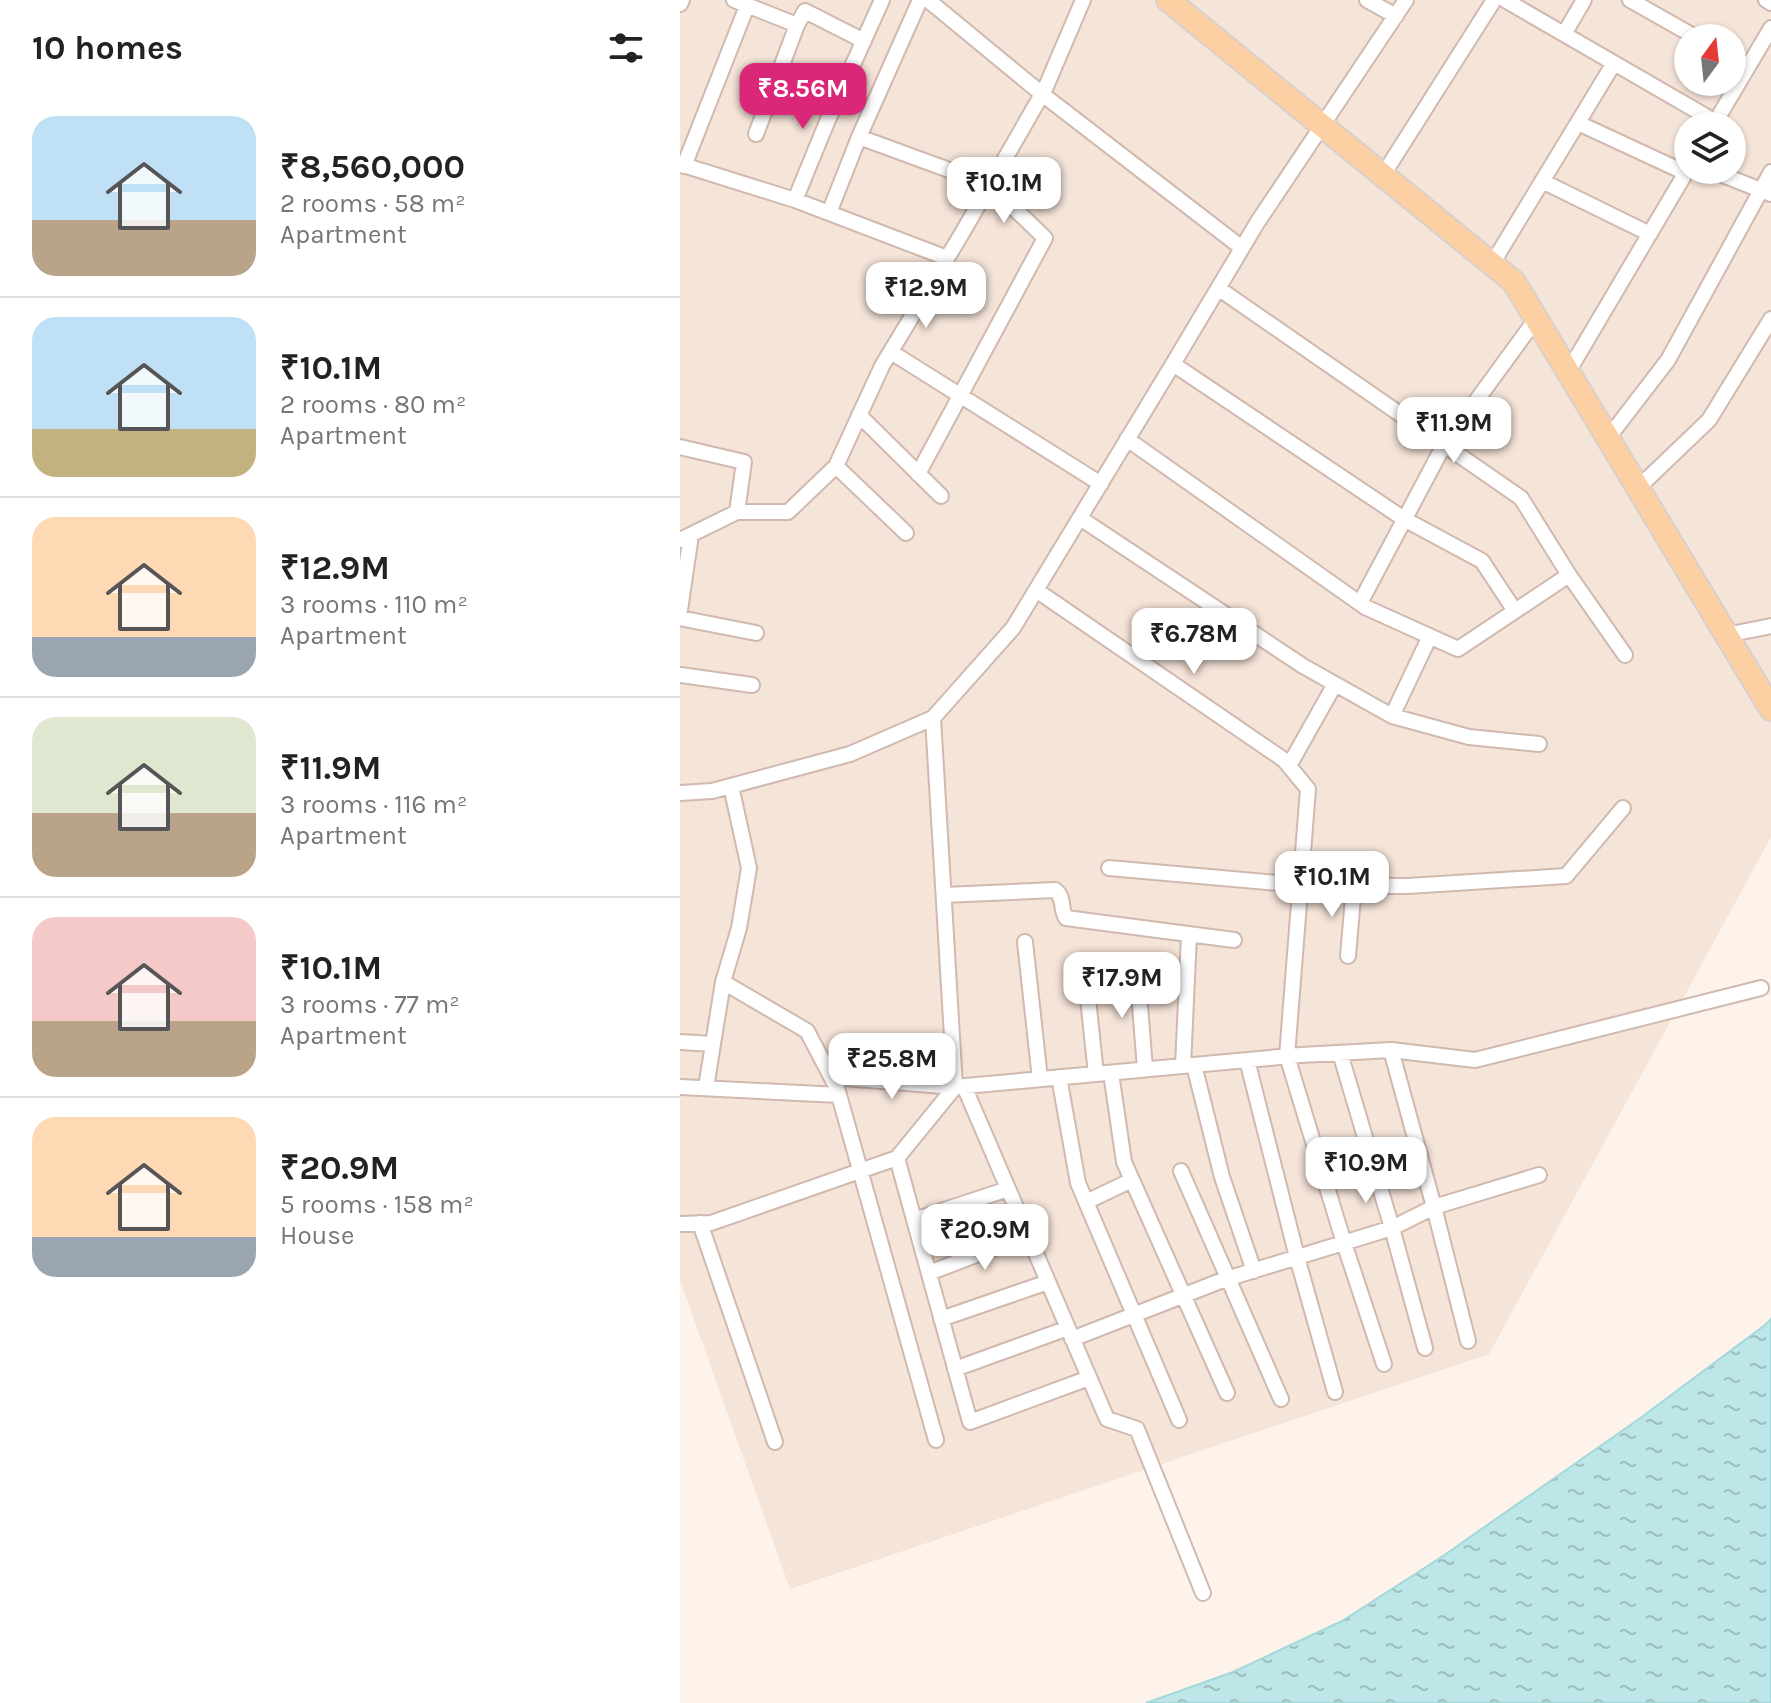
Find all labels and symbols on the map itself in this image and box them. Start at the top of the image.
north arrow [1674,24,1746,96]
pin: ₹8.56M [738,63,868,131]
pin: ₹10.1M [939,157,1069,225]
pin: ₹12.9M [861,262,991,330]
pin: ₹11.9M [1389,397,1519,465]
pin: ₹6.78M [1129,608,1259,676]
pin: ₹10.1M [1267,851,1397,919]
pin: ₹17.9M [1057,952,1187,1020]
pin: ₹25.8M [827,1033,957,1101]
pin: ₹10.9M [1301,1137,1431,1205]
pin: ₹20.9M [920,1204,1050,1272]

